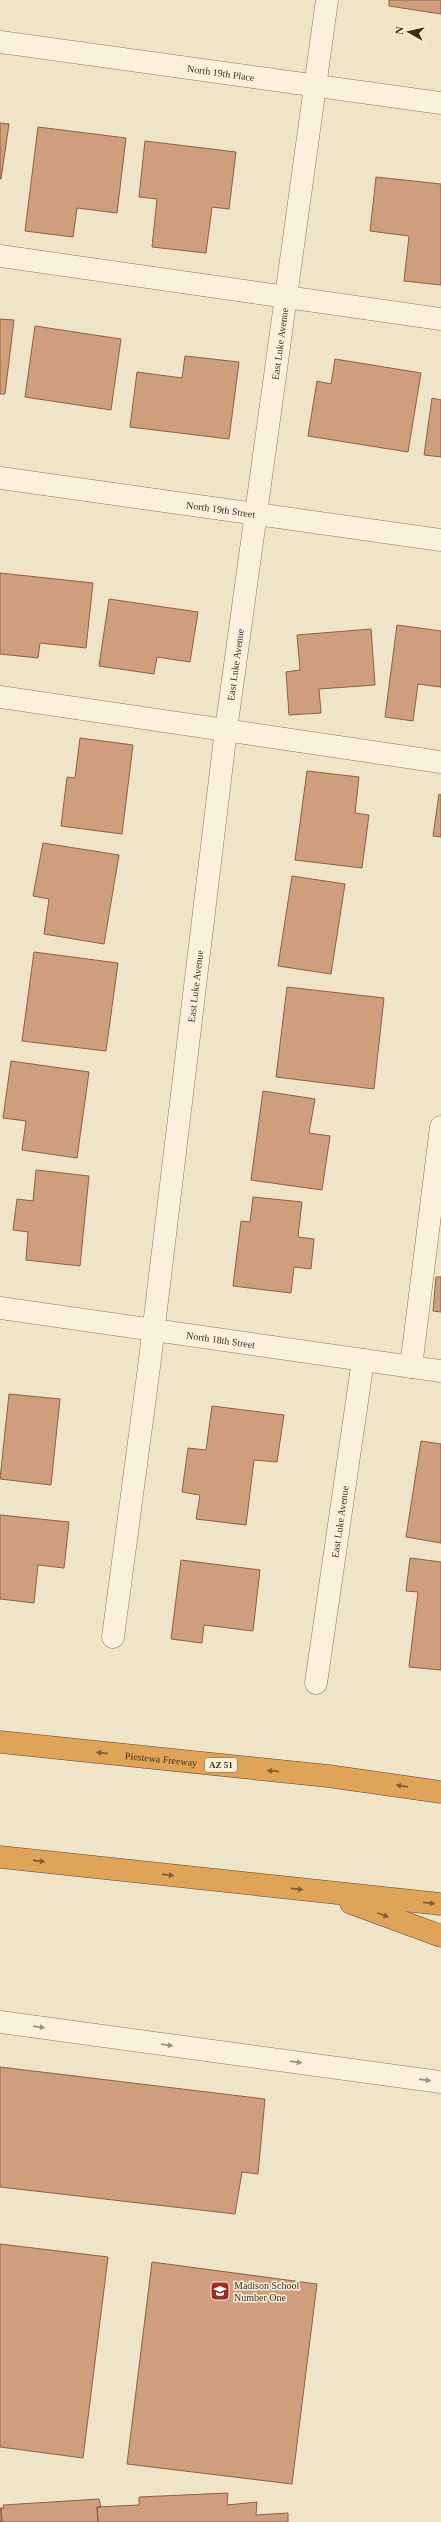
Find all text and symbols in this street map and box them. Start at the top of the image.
north arrow [389,12,429,52]
text: N [393,26,406,35]
street label: North 19th Place [187,62,256,83]
street label: East Luke Avenue [269,306,290,380]
street label: North 19th Street [186,499,256,519]
street label: East Luke Avenue [225,627,246,701]
street label: East Luke Avenue [185,949,205,1023]
street label: North 18th Street [186,1329,256,1350]
street label: East Luke Avenue [329,1484,350,1558]
street label: Piestewa Freeway [124,1749,198,1768]
one-way arrow [96,1750,108,1756]
road number: AZ 51 [205,1758,237,1772]
one-way arrow [267,1767,279,1774]
one-way arrow [396,1783,408,1789]
one-way arrow [33,1858,45,1864]
one-way arrow [162,1872,174,1878]
one-way arrow [291,1886,303,1892]
one-way arrow [423,1899,435,1906]
one-way arrow [377,1912,389,1918]
one-way arrow [33,2024,45,2030]
one-way arrow [161,2042,173,2048]
one-way arrow [290,2059,302,2065]
one-way arrow [419,2077,431,2083]
school or university icon: Madison School Number One [209,2280,231,2302]
place label: Madison School Number One [234,2280,300,2303]

